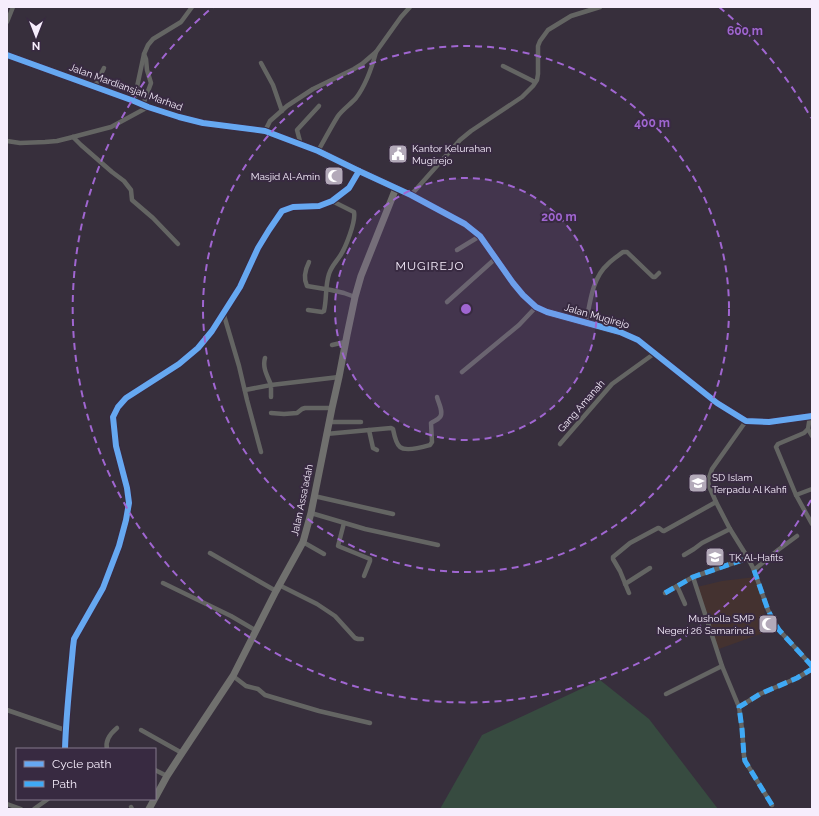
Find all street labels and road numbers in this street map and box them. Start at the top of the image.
street label: Jalan Mardiansjah Marhad [68,61,184,113]
street label: Jalan Mugirejo [563,301,631,331]
street label: Gang Amanah [555,378,607,434]
street label: Jalan Assa'adah [289,463,315,537]

